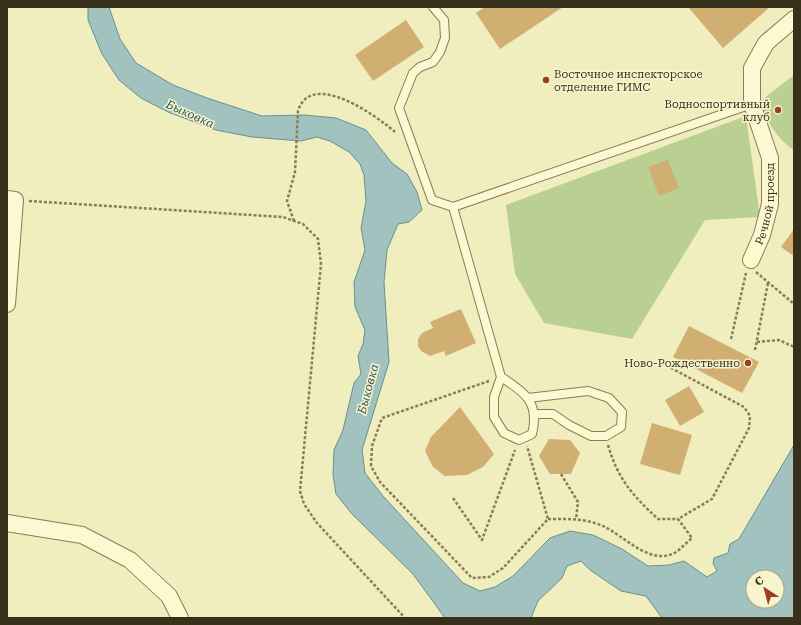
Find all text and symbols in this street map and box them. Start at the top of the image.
place label: Восточное инспекторское отделение ГИМС [554,68,703,94]
marker: Восточное инспекторское отделение ГИМС [541,75,551,85]
water label: Быковка [163,97,216,131]
place label: Водноспортивный клуб [665,98,770,124]
marker: Водноспортивный клуб [773,105,783,115]
street label: Речной проезд [752,163,777,247]
place label: Ново-Рождественно [624,357,740,370]
marker: Ново-Рождественно [743,358,753,368]
water label: Быковка [354,362,381,417]
north arrow [745,569,785,609]
text: С [752,574,767,589]

